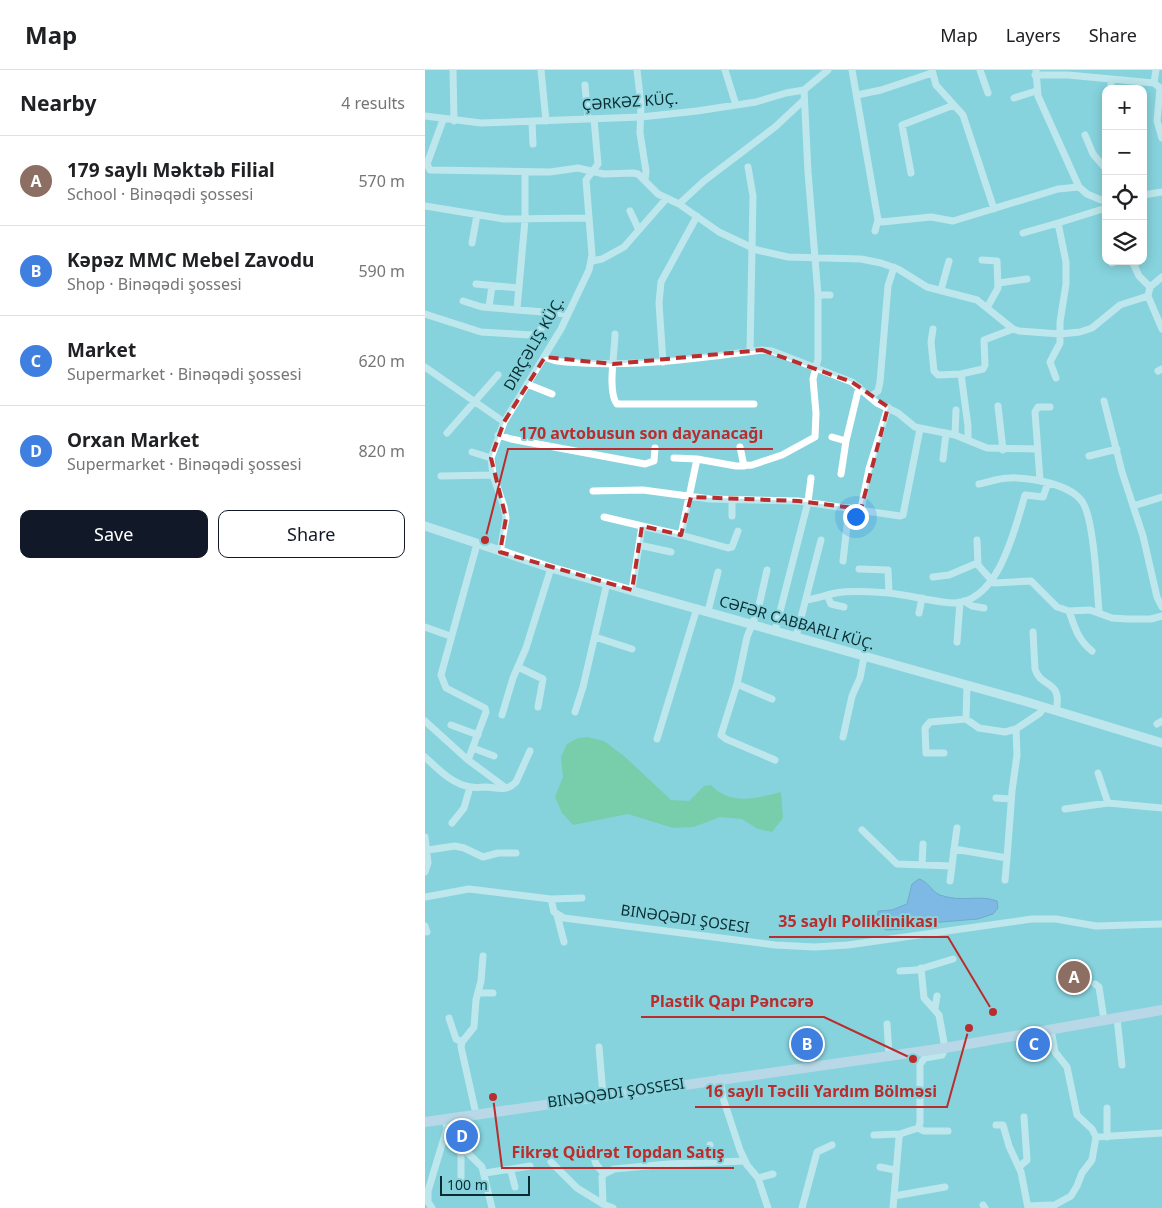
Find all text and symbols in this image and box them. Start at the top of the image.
text: Map [25,18,77,51]
text: Map [940,23,978,47]
text: Layers [1006,23,1061,47]
text: Share [1089,23,1137,47]
map controls [1102,85,1147,265]
button: + [1102,85,1147,130]
street label: ÇƏRKƏZ KÜÇ. [581,88,679,114]
text: Nearby [20,89,96,117]
text: 4 results [341,92,405,114]
button: − [1102,130,1147,175]
text: 179 saylı Məktəb Filial [67,157,275,183]
text: A [30,170,42,192]
text: 570 m [358,170,405,192]
button: locate [1102,175,1147,220]
text: School · Binəqədi şossesi [67,183,253,205]
button: layers [1102,220,1147,265]
text: Kəpəz MMC Mebel Zavodu [67,247,314,273]
text: B [31,260,41,282]
text: 590 m [358,260,405,282]
text: Shop · Binəqədi şossesi [67,273,242,295]
street label: DIRÇƏLIŞ KÜÇ. [498,293,568,394]
text: Market [67,337,136,363]
text: C [31,350,41,372]
text: 620 m [358,350,405,372]
text: Supermarket · Binəqədi şossesi [67,363,302,385]
callout: 170 avtobusun son dayanacağı [508,418,773,449]
text: 170 avtobusun son dayanacağı [519,422,763,444]
text: Orxan Market [67,427,199,453]
text: D [30,440,42,462]
text: 820 m [358,440,405,462]
text: Supermarket · Binəqədi şossesi [67,453,302,475]
your location [843,504,869,530]
button: Save [20,510,208,558]
button: Share [218,510,405,558]
street label: CƏFƏR CABBARLI KÜÇ. [717,590,877,654]
street label: BINƏQƏDI ŞOSESI [619,899,751,937]
callout: 35 saylı Poliklinikası [769,906,948,937]
text: 35 saylı Poliklinikası [778,910,938,932]
pin: A [1058,958,1090,996]
callout: Plastik Qapı Pəncərə [641,986,824,1017]
text: Plastik Qapı Pəncərə [650,990,814,1012]
pin: B [791,1025,823,1063]
pin: C [1018,1025,1050,1063]
street label: BINƏQƏDI ŞOSSESI [546,1072,686,1112]
callout: 16 saylı Təcili Yardım Bölməsi [695,1076,947,1107]
text: 16 saylı Təcili Yardım Bölməsi [705,1080,937,1102]
pin: D [446,1117,478,1155]
callout: Fikrət Qüdrət Topdan Satış [502,1137,734,1168]
text: Fikrət Qüdrət Topdan Satış [512,1141,724,1163]
scale bar [440,1173,530,1196]
text: 100 m [447,1175,488,1194]

